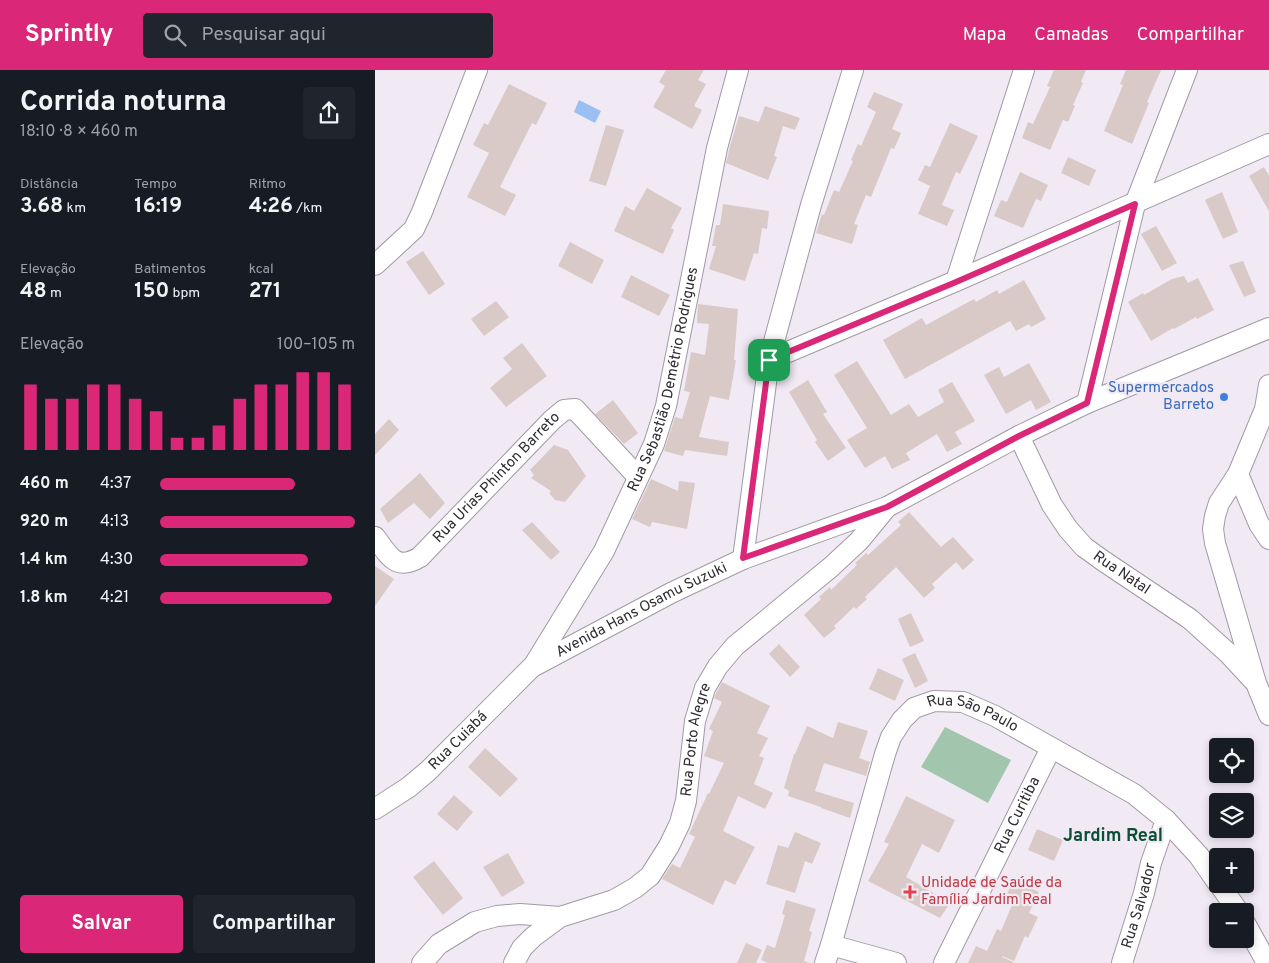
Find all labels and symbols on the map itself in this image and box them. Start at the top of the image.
street label: Rua Sebastião Demétrio Rodrigues [624,265,703,495]
pin [748,339,790,381]
place label: Supermercados Barreto [1108,379,1214,415]
marker: Supermercados Barreto [1218,391,1230,403]
street label: Rua Urias Phinton Barreto [429,408,564,547]
street label: Rua Natal [1089,547,1154,599]
street label: Avenida Hans Osamu Suzuki [553,558,730,662]
street label: Rua Porto Alegre [677,679,715,798]
street label: Rua São Paulo [924,691,1022,737]
street label: Rua Cuiabá [425,707,492,774]
street label: Rua Curitiba [990,774,1045,857]
district label: Jardim Real [1063,825,1163,848]
street label: Rua Salvador [1118,861,1160,951]
place label: Unidade de Saúde da Família Jardim Real [921,874,1062,910]
marker: Unidade de Saúde da Família Jardim Real [903,885,917,899]

